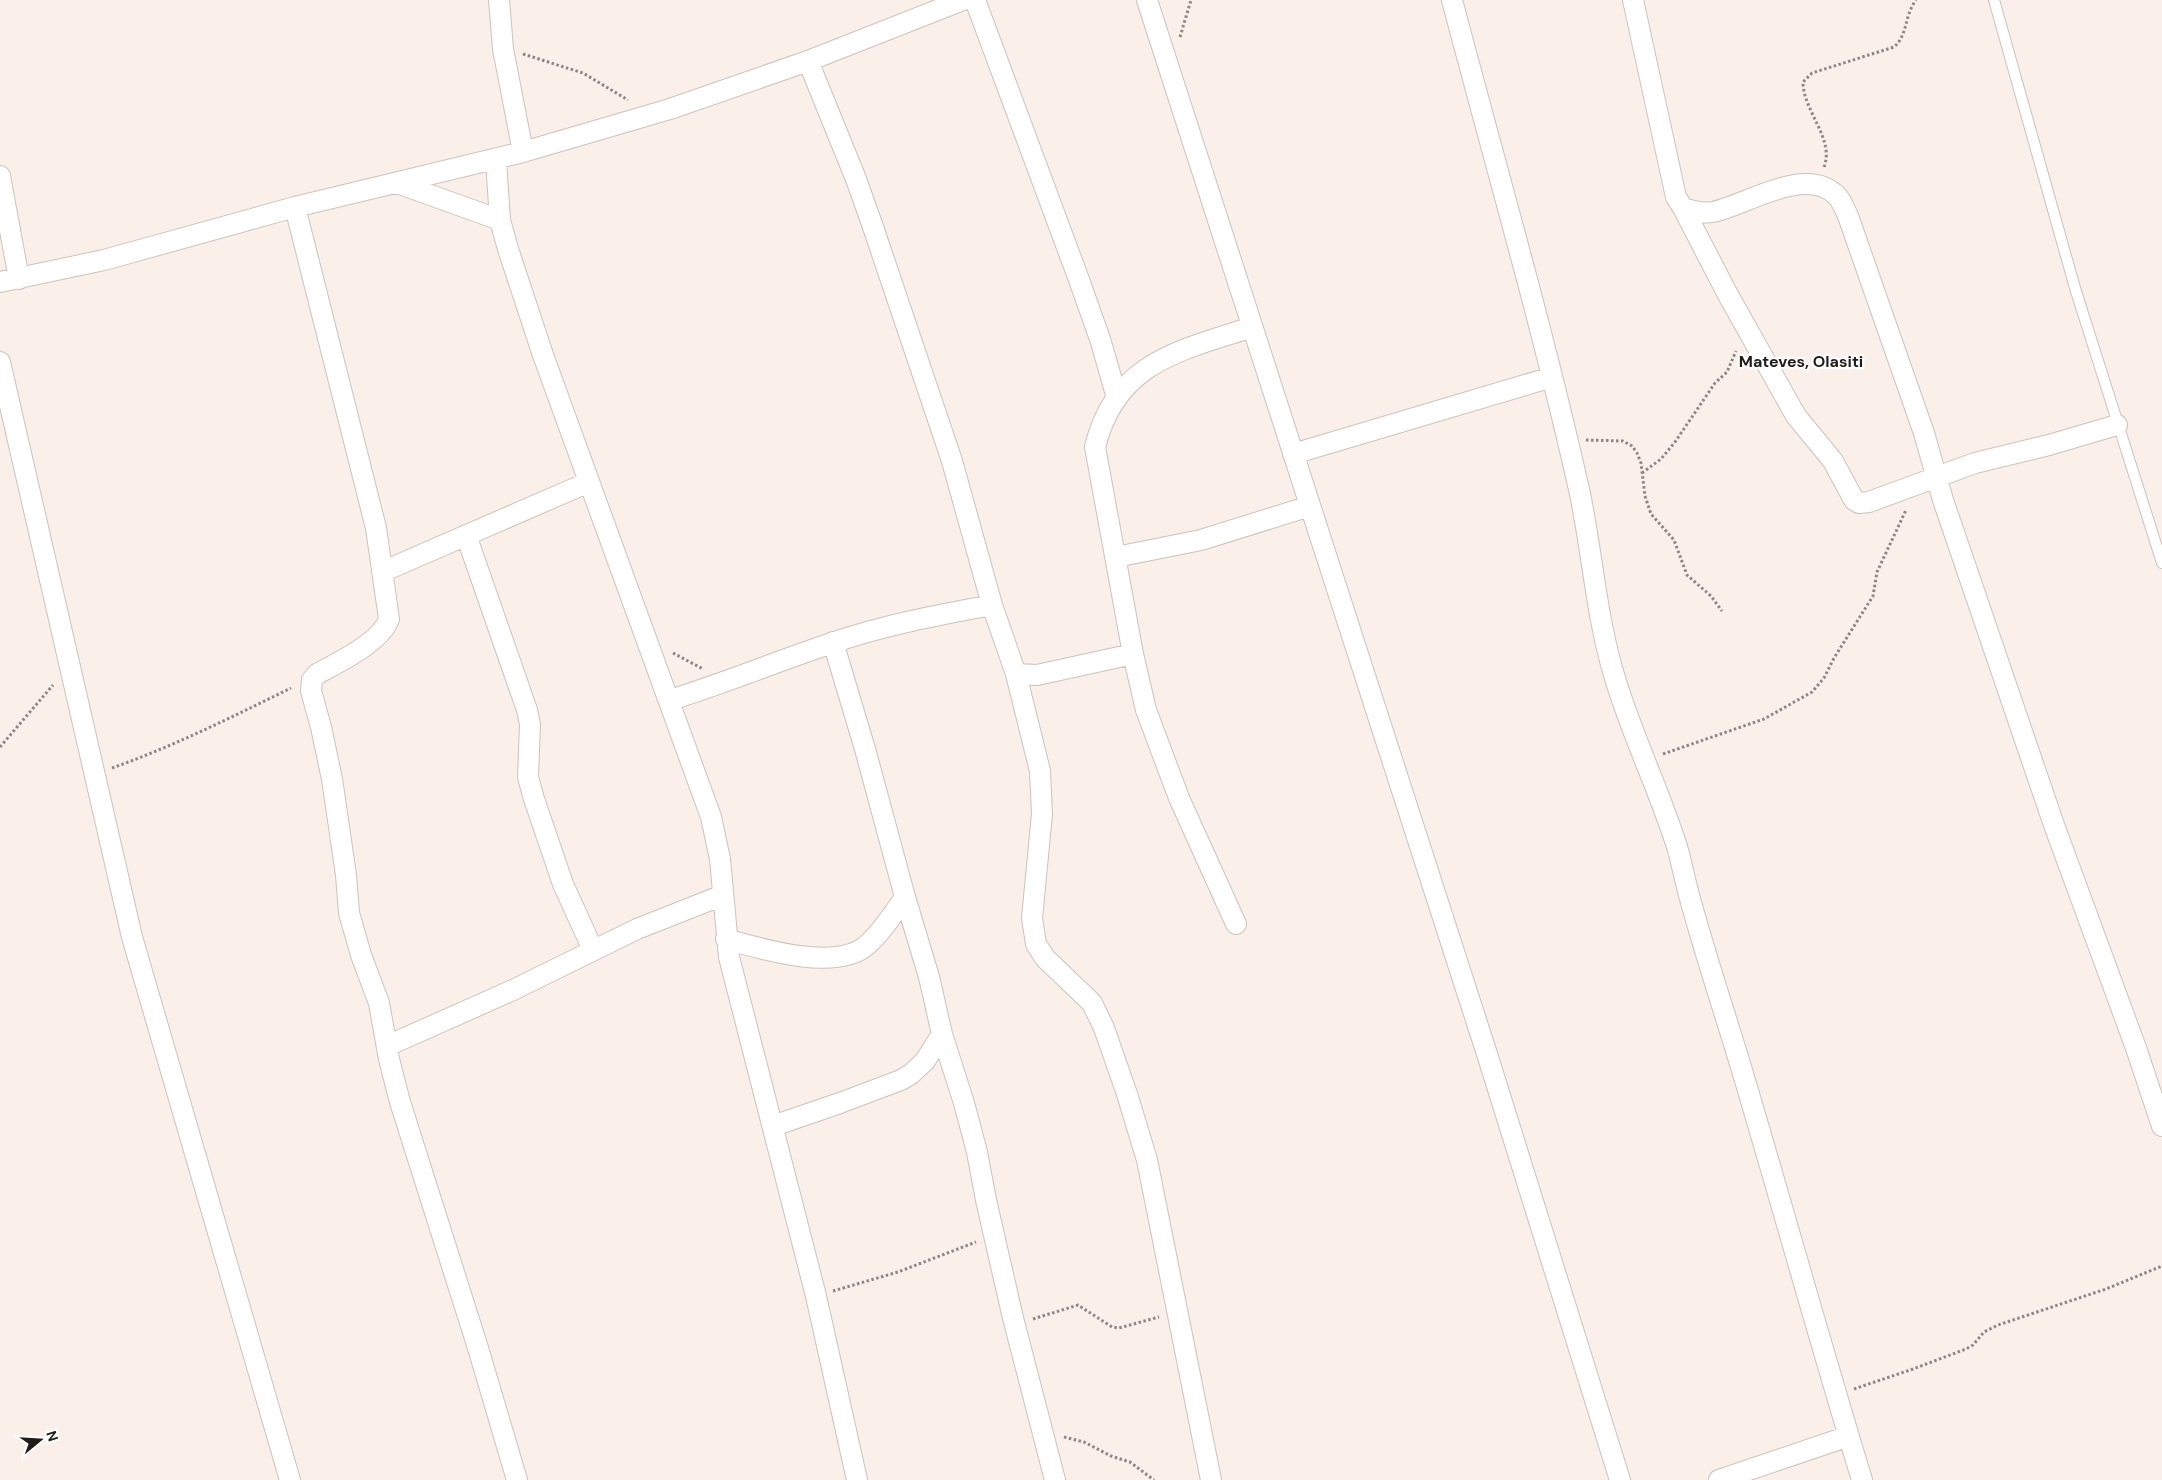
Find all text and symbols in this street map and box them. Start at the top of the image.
district label: Mateves, Olasiti [1739,351,1863,372]
north arrow [15,1415,65,1465]
text: N [42,1428,63,1444]

